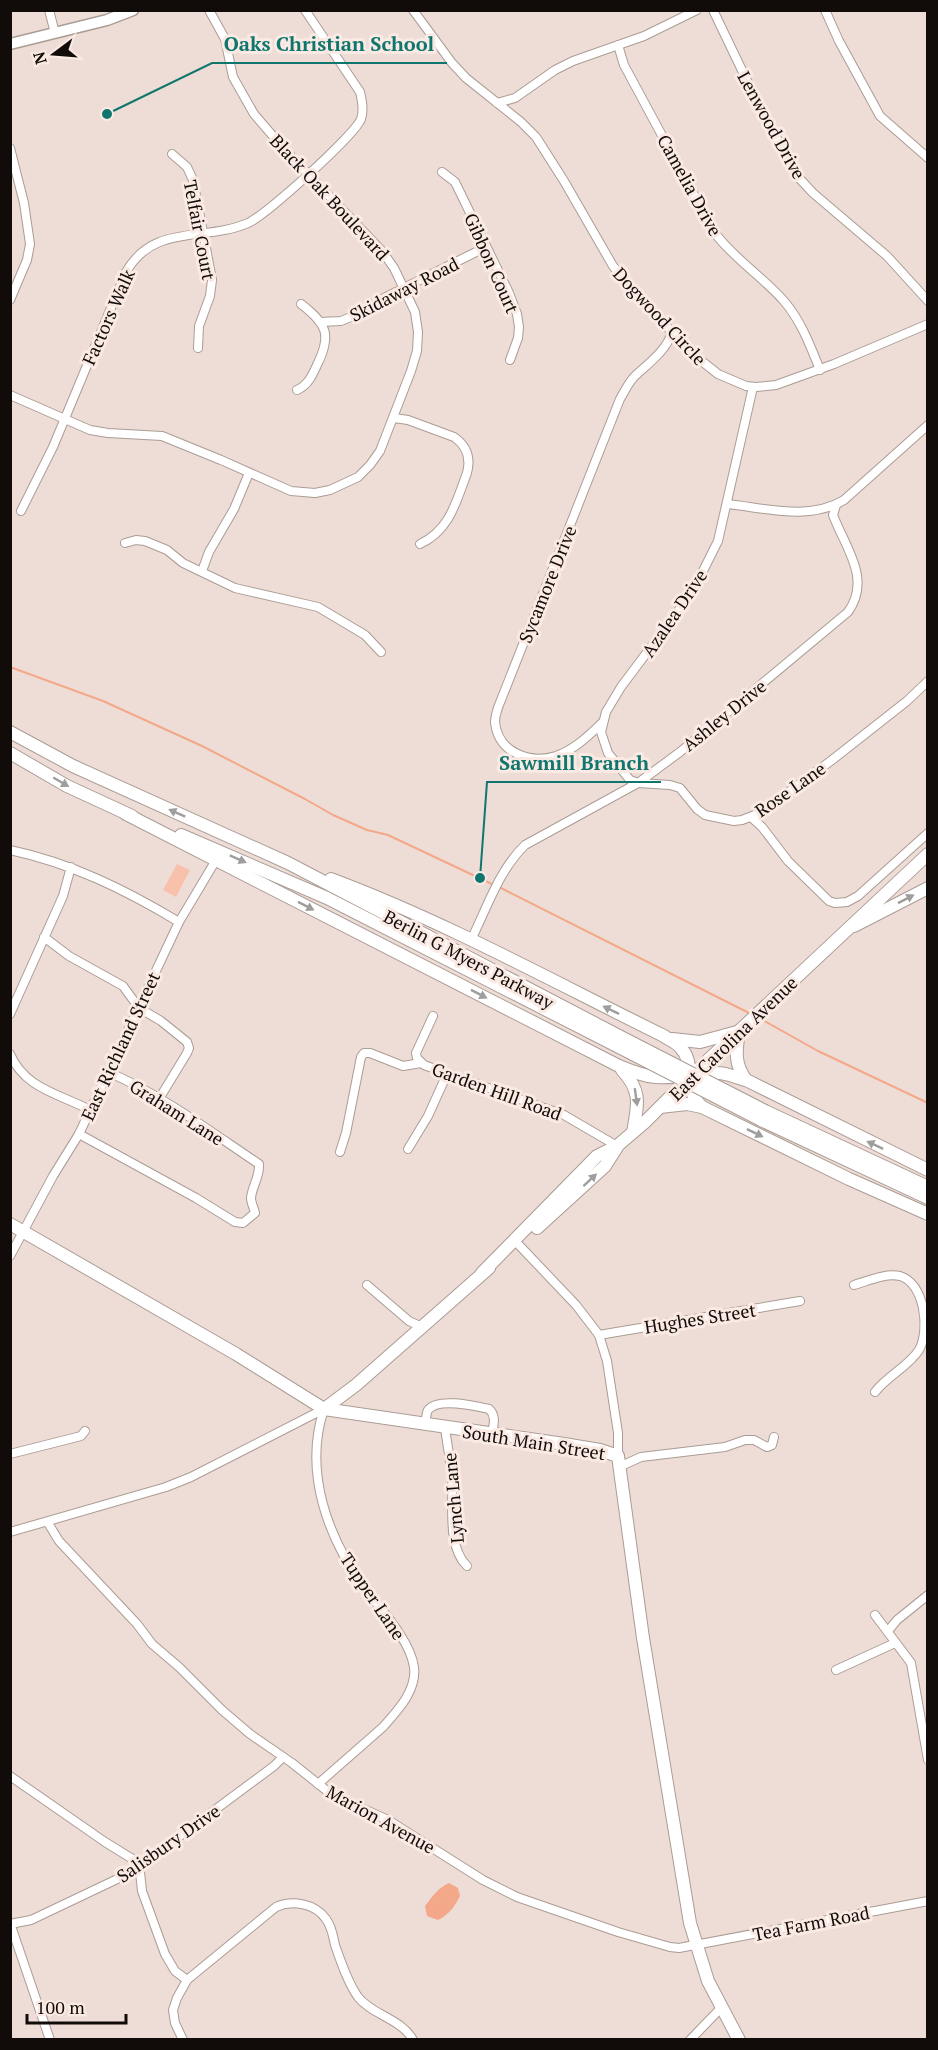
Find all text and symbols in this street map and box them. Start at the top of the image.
north arrow [24,24,84,84]
callout: Oaks Christian School [212,25,447,63]
text: Oaks Christian School [224,30,435,57]
text: N [27,49,52,67]
street label: Lenwood Drive [732,67,812,183]
street label: Black Oak Boulevard [265,129,395,265]
street label: Camelia Drive [652,130,728,240]
street label: Telfair Court [179,178,222,282]
street label: Gibbon Court [459,209,525,317]
street label: Skidaway Road [345,251,463,327]
street label: Dogwood Circle [608,262,712,370]
street label: Factors Walk [76,265,140,369]
street label: Sycamore Drive [513,522,581,646]
street label: Azalea Drive [636,564,712,662]
street label: Ashley Drive [677,674,771,756]
callout: Sawmill Branch [487,744,661,782]
text: Sawmill Branch [499,749,649,776]
street label: Rose Lane [750,756,830,822]
one-way arrow [53,777,69,788]
one-way arrow [168,808,186,817]
one-way arrow [230,854,248,864]
one-way arrow [898,894,915,904]
one-way arrow [297,901,314,911]
street label: Berlin G Myers Parkway [380,904,559,1014]
street label: East Richland Street [75,967,165,1124]
street label: East Carolina Avenue [664,970,802,1106]
one-way arrow [471,989,488,999]
one-way arrow [603,1006,620,1015]
street label: Garden Hill Road [429,1056,565,1126]
street label: Graham Lane [125,1074,229,1150]
one-way arrow [632,1087,641,1106]
one-way arrow [747,1128,764,1137]
one-way arrow [866,1140,883,1149]
one-way arrow [582,1173,597,1187]
street label: Hughes Street [642,1297,758,1339]
street label: South Main Street [461,1419,608,1465]
street label: Lynch Lane [437,1452,469,1544]
street label: Tupper Lane [335,1548,411,1644]
street label: Marion Avenue [322,1779,440,1859]
street label: Salisbury Drive [112,1798,224,1888]
street label: Tea Farm Road [751,1900,871,1946]
scale bar [27,1987,126,2025]
text: 100 m [36,1995,85,2019]

